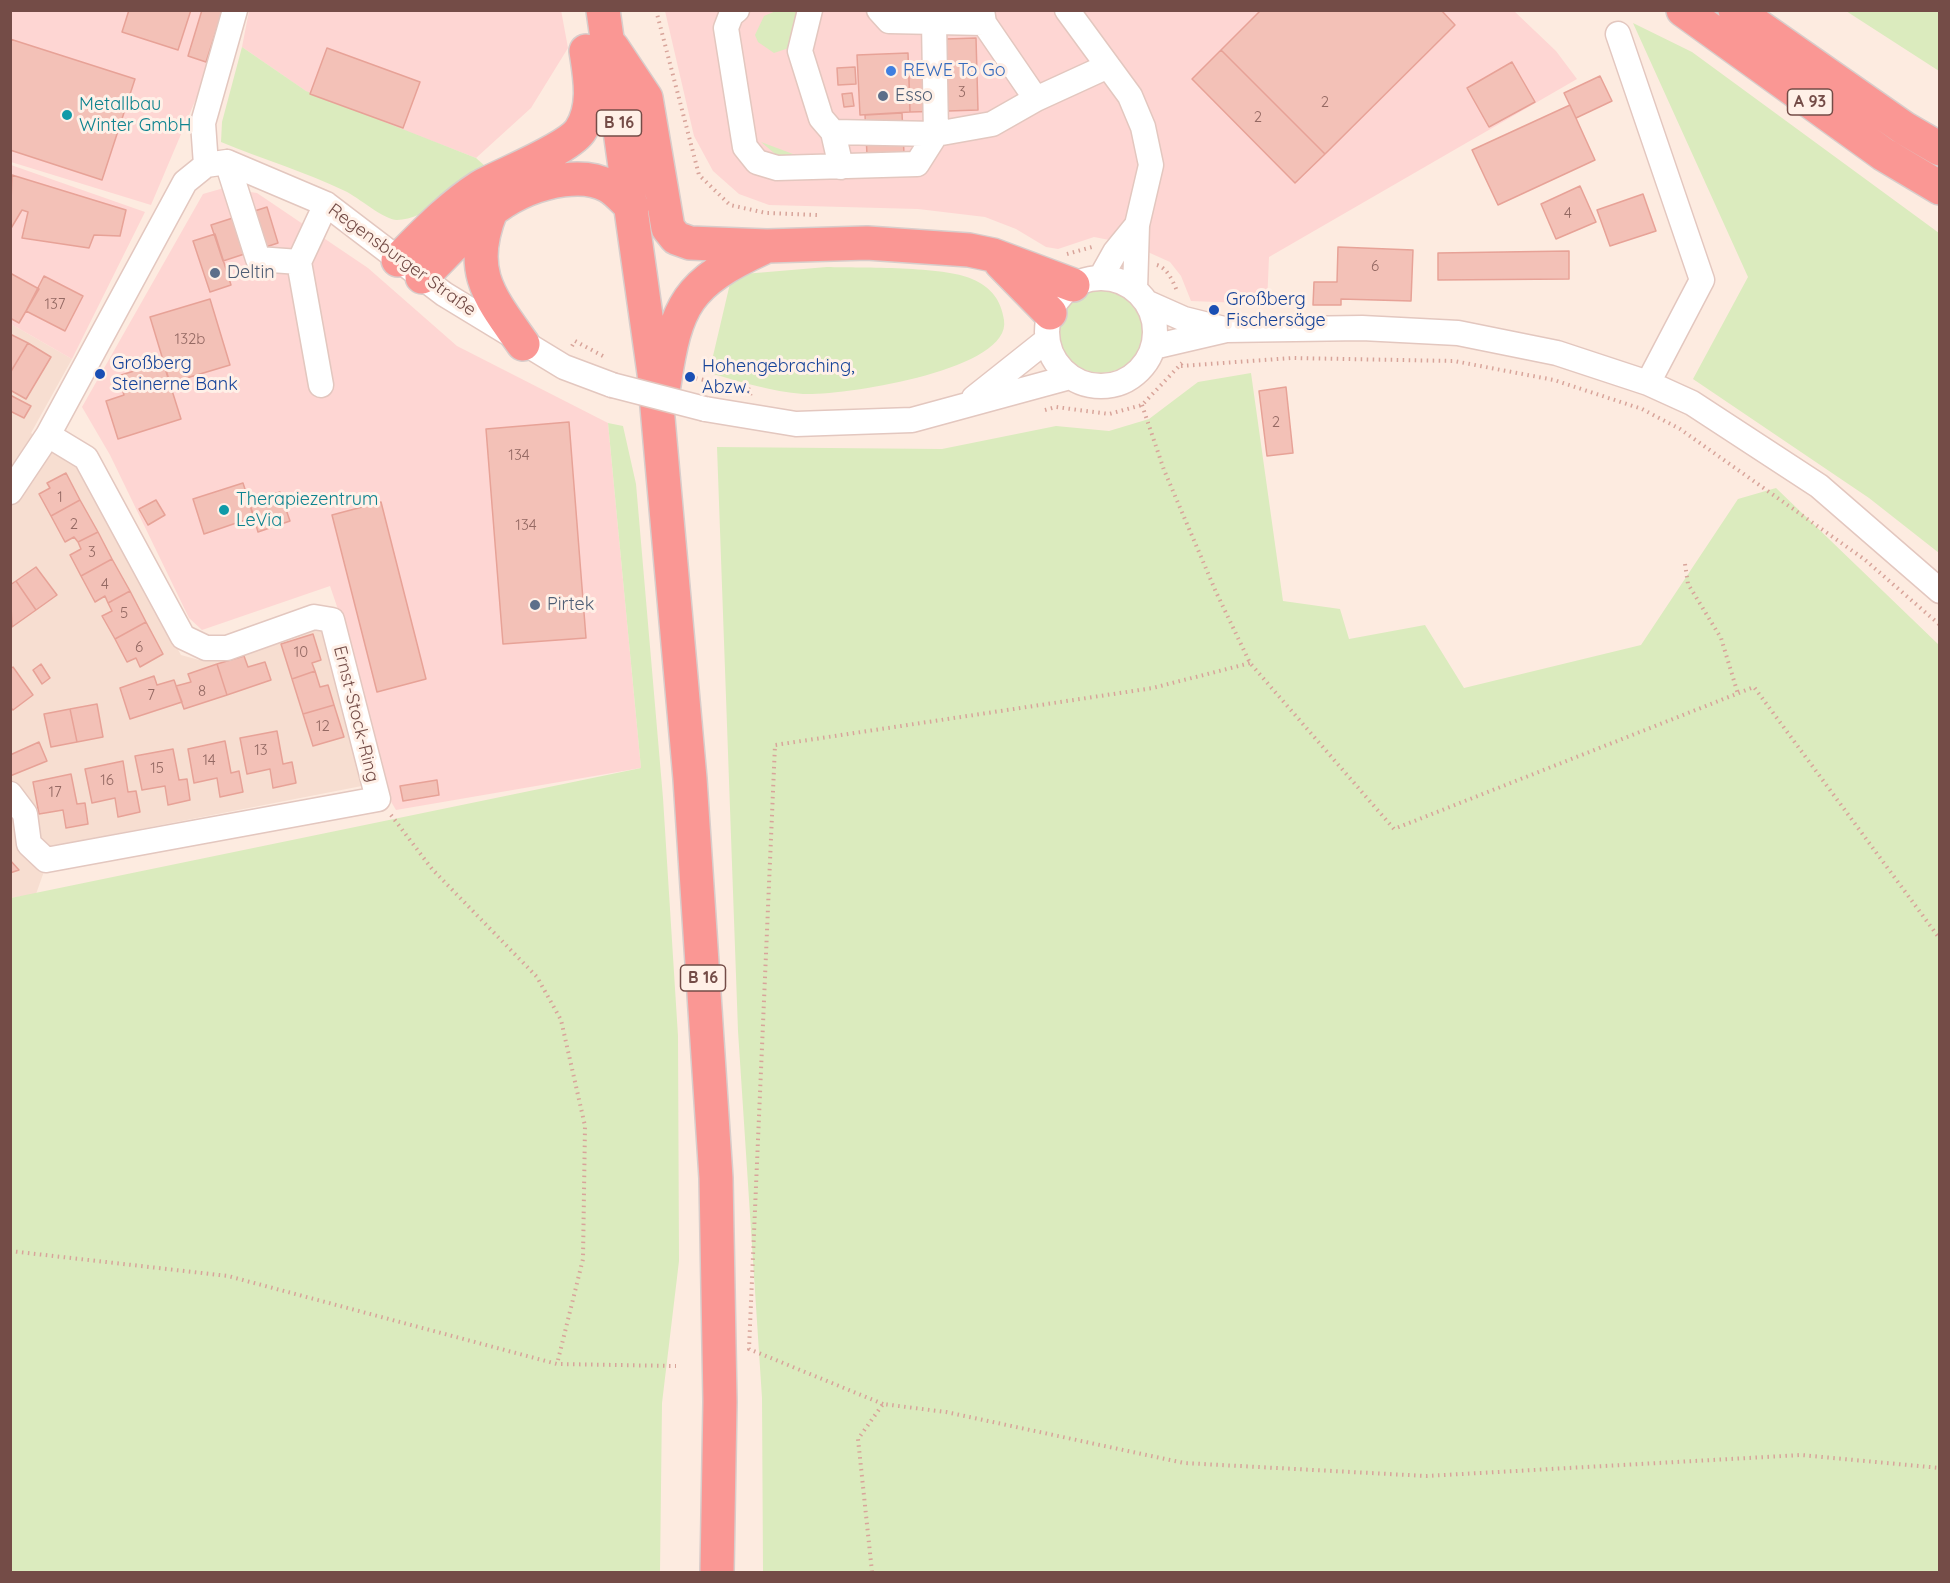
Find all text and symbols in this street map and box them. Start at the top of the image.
place label: REWE To Go [903,60,1006,82]
marker: REWE To Go [884,64,898,78]
house number: 3 [958,83,966,101]
place label: Esso [895,85,933,107]
marker: Esso [876,89,890,103]
road number: A 93 [1788,89,1832,115]
house number: 2 [1321,93,1329,111]
place label: Metallbau Winter GmbH [79,94,191,136]
marker: Metallbau Winter GmbH [60,108,74,122]
house number: 2 [1254,108,1262,126]
road number: B 16 [596,110,642,136]
street label: Regensburger Straße [324,199,480,321]
house number: 4 [1564,204,1572,222]
house number: 6 [1371,257,1379,275]
place label: Deltin [227,262,275,284]
marker: Deltin [208,266,222,280]
place label: Großberg Fischersäge [1226,289,1326,332]
house number: 137 [44,295,66,313]
marker: Großberg Fischersäge [1207,303,1221,317]
house number: 132b [175,330,205,348]
place label: Großberg Steinerne Bank [112,353,238,395]
place label: Hohengebraching, Abzw. [702,356,855,398]
marker: Großberg Steinerne Bank [93,367,107,381]
marker: Hohengebraching, Abzw. [683,370,697,384]
house number: 2 [1272,413,1280,431]
house number: 134 [508,446,530,464]
house number: 1 [57,488,63,506]
place label: Therapiezentrum LeVia [236,489,379,532]
marker: Therapiezentrum LeVia [217,503,231,517]
house number: 2 [70,515,78,533]
house number: 134 [515,516,537,534]
house number: 3 [88,543,96,561]
house number: 4 [101,575,109,593]
place label: Pirtek [547,594,594,616]
marker: Pirtek [528,598,542,612]
house number: 5 [120,604,128,622]
house number: 6 [135,638,143,656]
house number: 10 [294,643,308,661]
street label: Ernst-Stock-Ring [329,644,383,784]
house number: 8 [198,682,206,700]
house number: 7 [147,686,155,704]
house number: 12 [316,717,330,735]
house number: 13 [254,741,268,759]
house number: 14 [202,751,216,769]
house number: 15 [150,759,164,777]
house number: 16 [100,771,114,789]
house number: 17 [48,783,62,801]
road number: B 16 [680,965,726,991]

